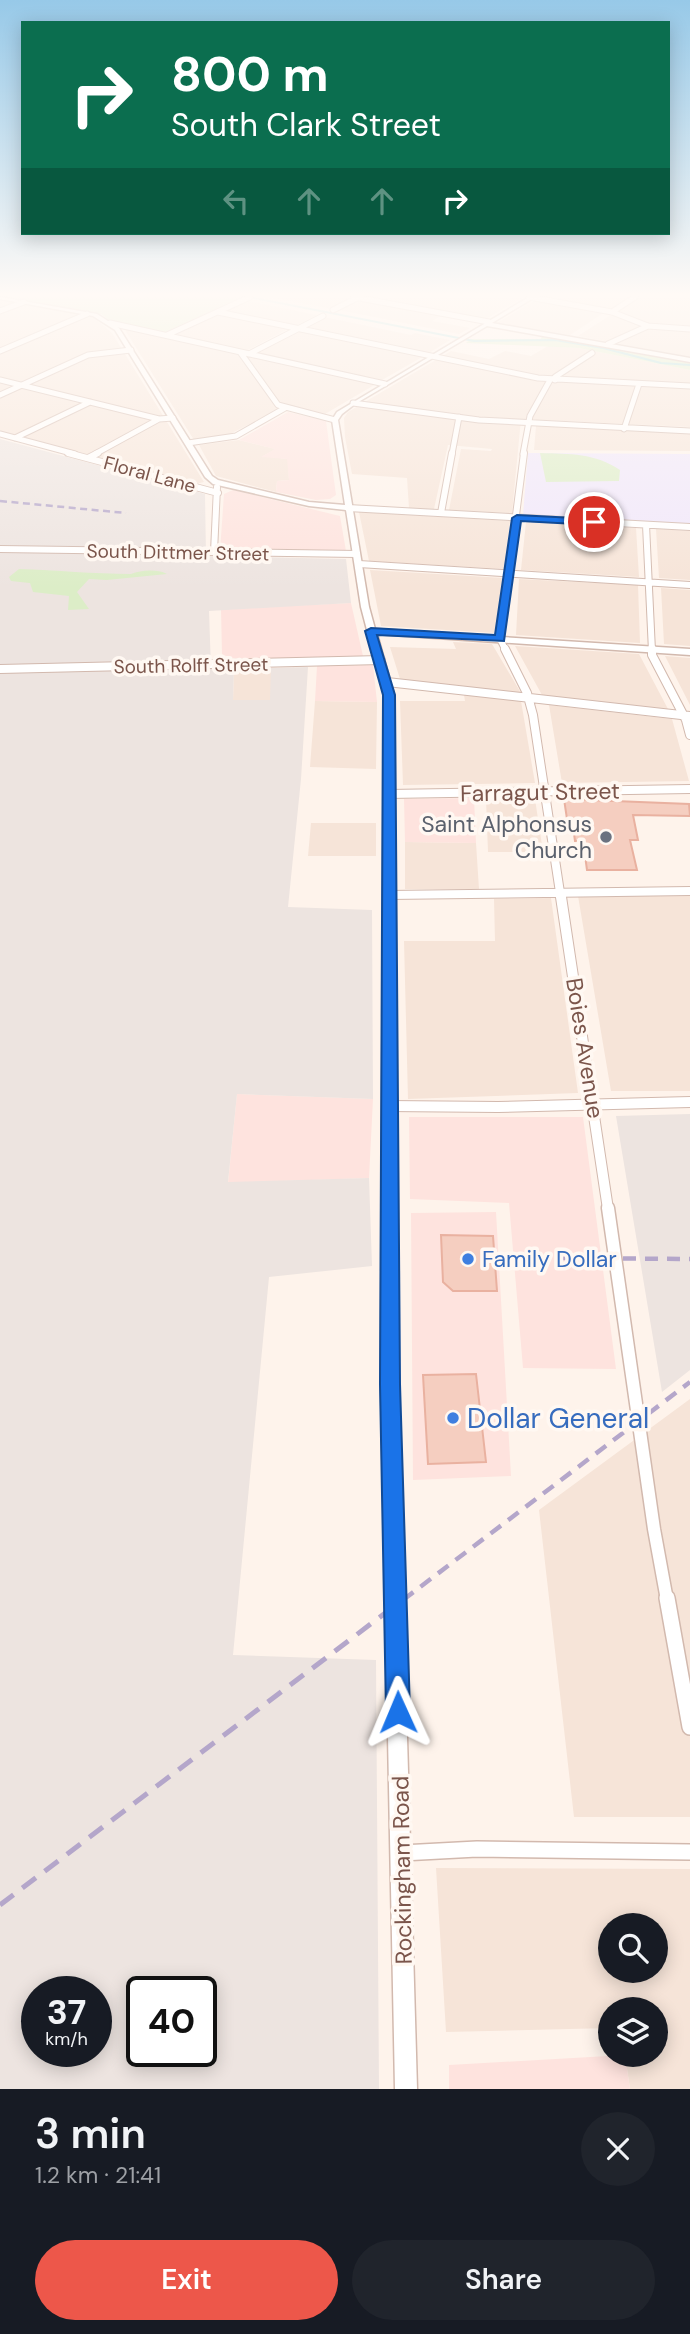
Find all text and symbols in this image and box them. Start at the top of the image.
text: 800 m [171,42,329,106]
icon: right [56,49,147,140]
text: South Clark Street [171,104,441,146]
icon: left [217,182,255,220]
icon: ahead [290,182,328,220]
icon: ahead [363,182,401,220]
icon: right [436,182,474,220]
street label: Floral Lane [101,450,199,499]
pin [564,492,624,552]
icon: arrive [575,503,613,541]
street label: South Dittmer Street [86,538,270,567]
street label: South Rolff Street [113,652,269,679]
street label: Farragut Street [460,776,620,808]
place label: Saint Alphonsus Church [421,809,592,865]
marker: Saint Alphonsus Church [598,829,614,845]
street label: Boies Avenue [559,976,611,1120]
place label: Family Dollar [482,1244,617,1274]
marker: Family Dollar [460,1251,476,1267]
place label: Dollar General [467,1400,649,1437]
marker: Dollar General [445,1410,461,1426]
position arrow [361,1675,435,1749]
street label: Rockingham Road [385,1775,419,1965]
map controls [598,1913,668,2067]
button: search [598,1913,668,1983]
speed limit sign: 40 [126,1976,217,2067]
text: 37 [47,1989,86,2035]
button: layers [598,1997,668,2067]
text: km/h [45,2027,88,2051]
text: 3 min [35,2106,146,2161]
button: close [581,2112,655,2186]
text: 1.2 km · 21:41 [35,2160,161,2190]
button: Exit [35,2240,338,2320]
button: Share [352,2240,655,2320]

